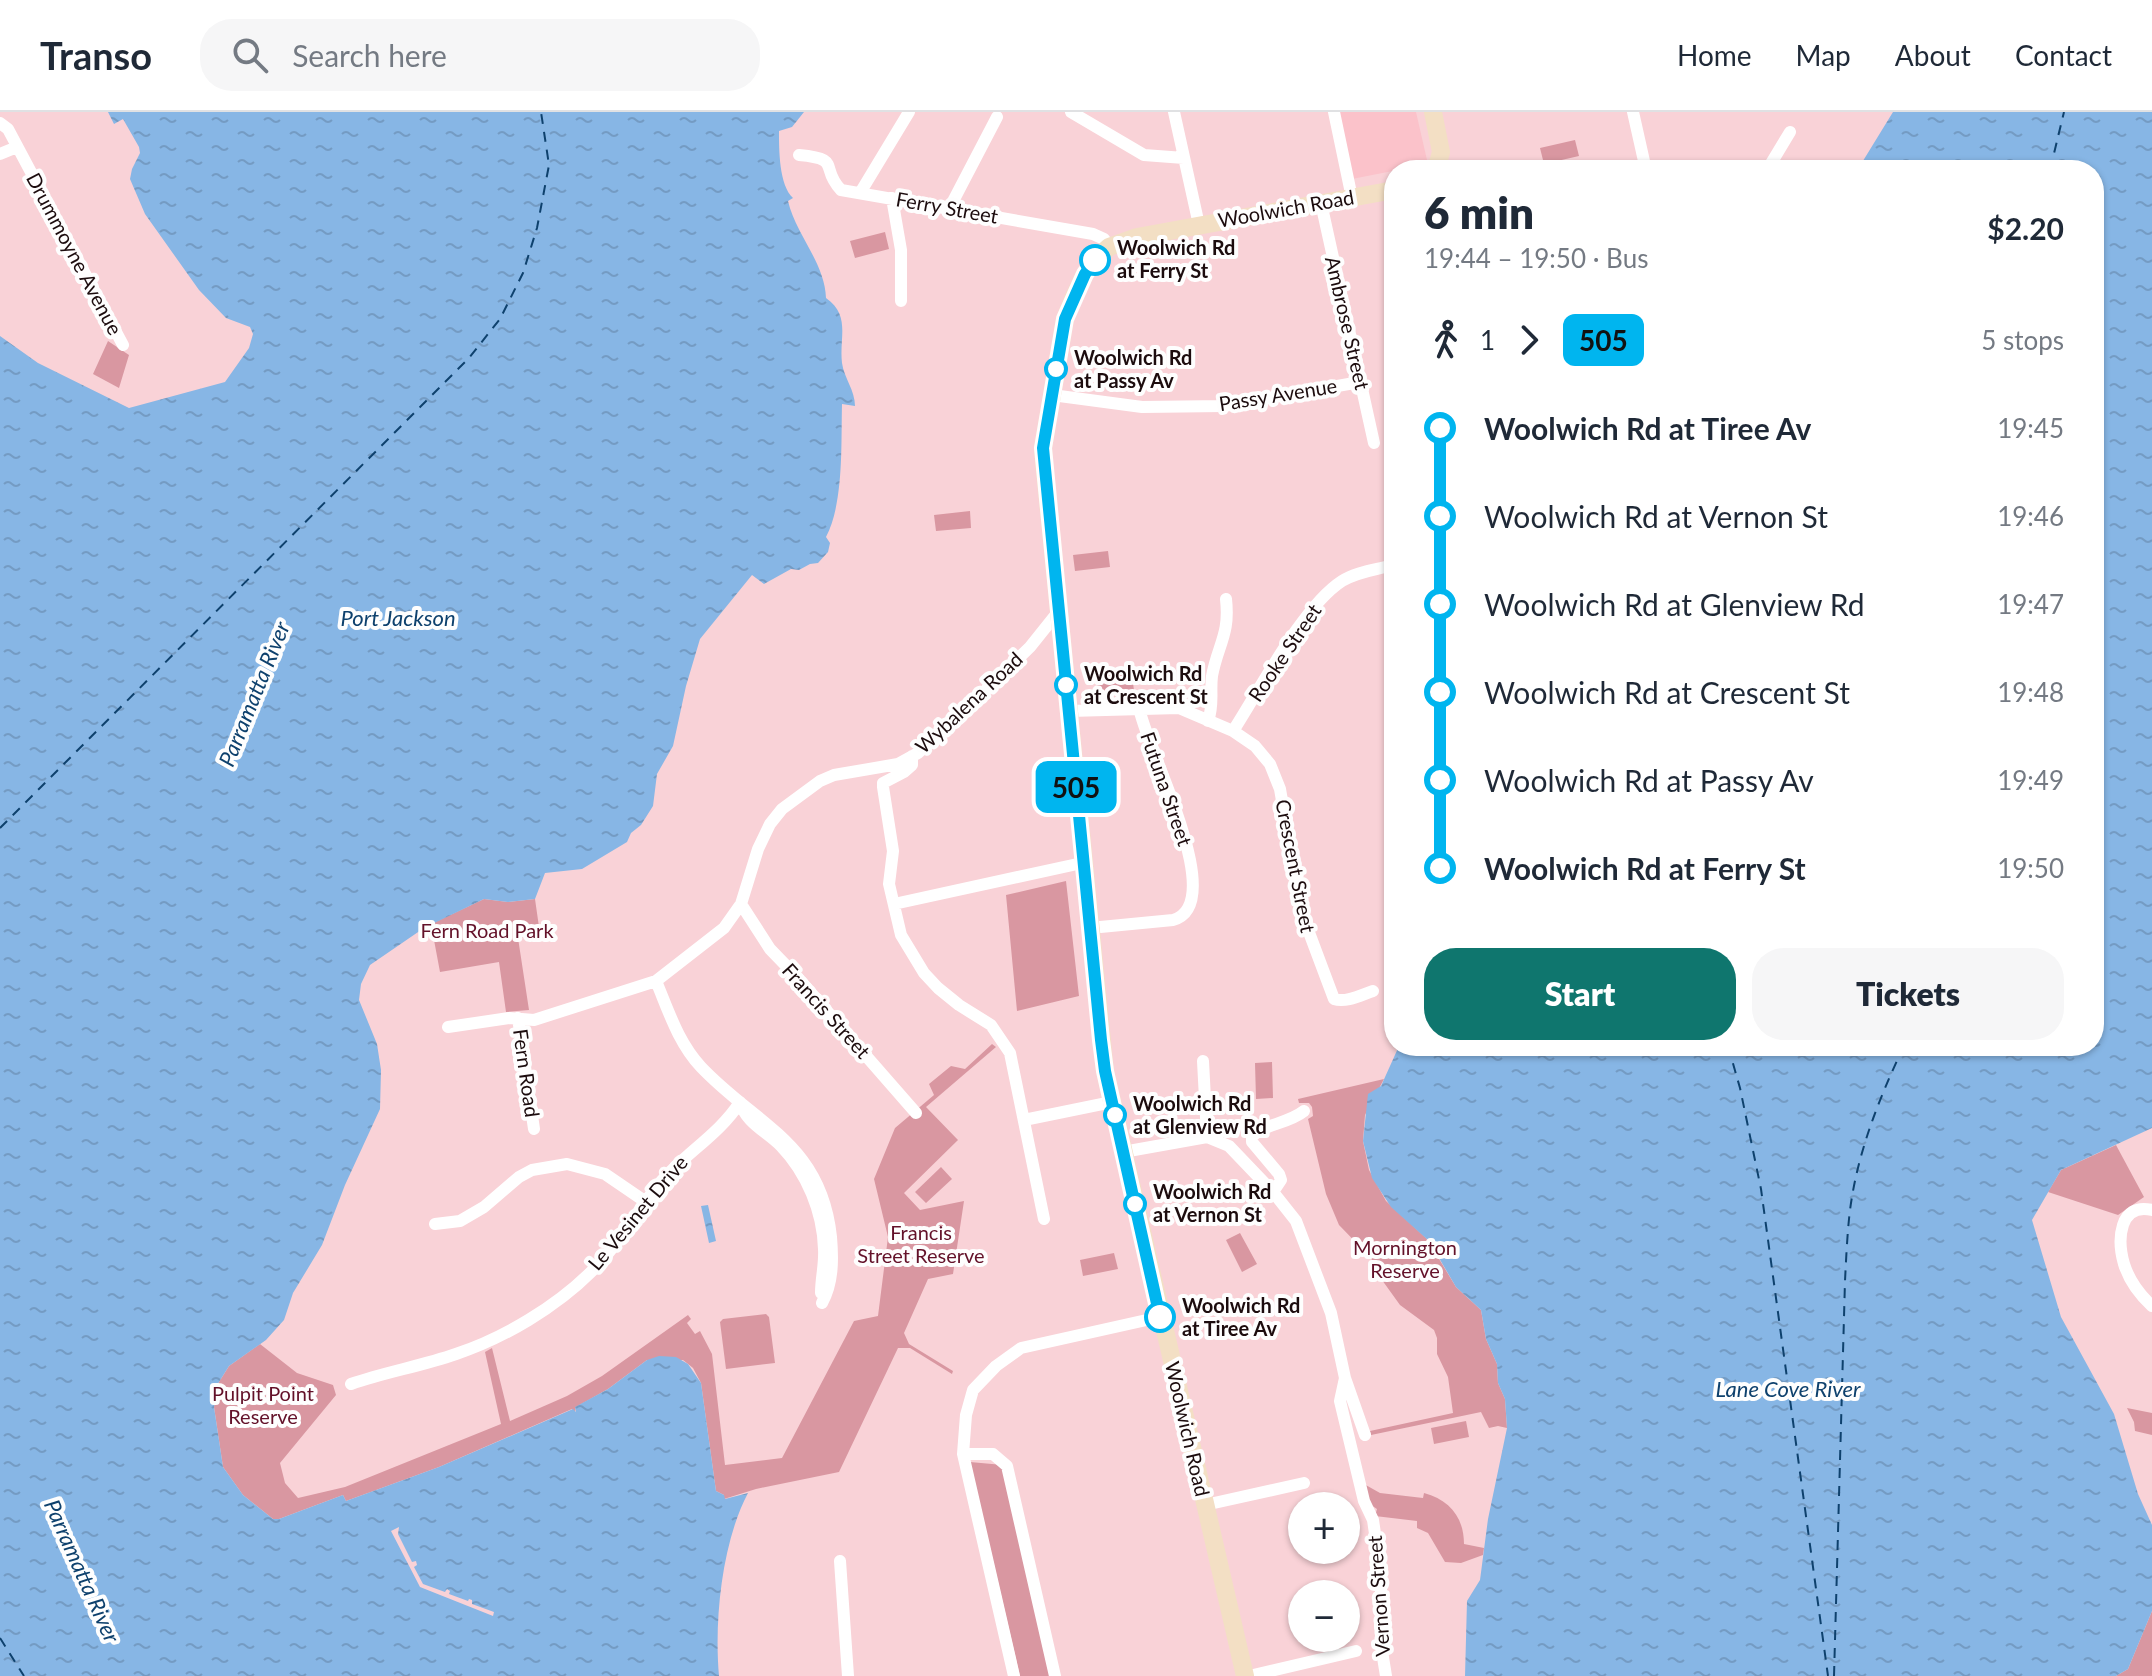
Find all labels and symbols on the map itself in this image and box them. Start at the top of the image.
street label: Drummoyne Avenue [22,168,128,339]
street label: Woolwich Road [1216,184,1356,232]
street label: Ferry Street [894,186,1000,228]
place label: Woolwich Rd at Ferry St [1117,235,1235,282]
marker: Woolwich Rd at Ferry St [1080,245,1110,275]
street label: Ambrose Street [1321,254,1375,392]
place label: Woolwich Rd at Passy Av [1074,345,1192,392]
marker: Woolwich Rd at Passy Av [1045,358,1067,380]
street label: Passy Avenue [1217,373,1339,415]
street label: Rooke Street [1243,599,1326,706]
water label: Port Jackson [340,604,456,631]
water label: Parramatta River [212,617,295,770]
street label: Wybalena Road [910,647,1027,758]
place label: Woolwich Rd at Crescent St [1084,661,1208,708]
marker: Woolwich Rd at Crescent St [1055,674,1077,696]
street label: Futuna Street [1136,729,1198,849]
line badge: 505 [1030,761,1122,813]
street label: Crescent Street [1271,797,1321,935]
park label: Fern Road Park [420,918,554,942]
street label: Francis Street [778,958,876,1063]
street label: Fern Road [509,1027,545,1119]
place label: Woolwich Rd at Glenview Rd [1133,1091,1267,1138]
marker: Woolwich Rd at Glenview Rd [1104,1104,1126,1126]
street label: Le Vesinet Drive [582,1150,692,1275]
place label: Woolwich Rd at Vernon St [1153,1179,1271,1226]
marker: Woolwich Rd at Vernon St [1124,1193,1146,1215]
park label: Francis Street Reserve [857,1220,985,1267]
park label: Mornington Reserve [1353,1235,1457,1282]
place label: Woolwich Rd at Tiree Av [1182,1293,1300,1340]
marker: Woolwich Rd at Tiree Av [1145,1302,1175,1332]
street label: Woolwich Road [1161,1359,1215,1499]
water label: Lane Cove River [1715,1375,1861,1402]
park label: Pulpit Point Reserve [212,1381,314,1428]
water label: Parramatta River [39,1495,126,1647]
street label: Vernon Street [1362,1535,1394,1657]

